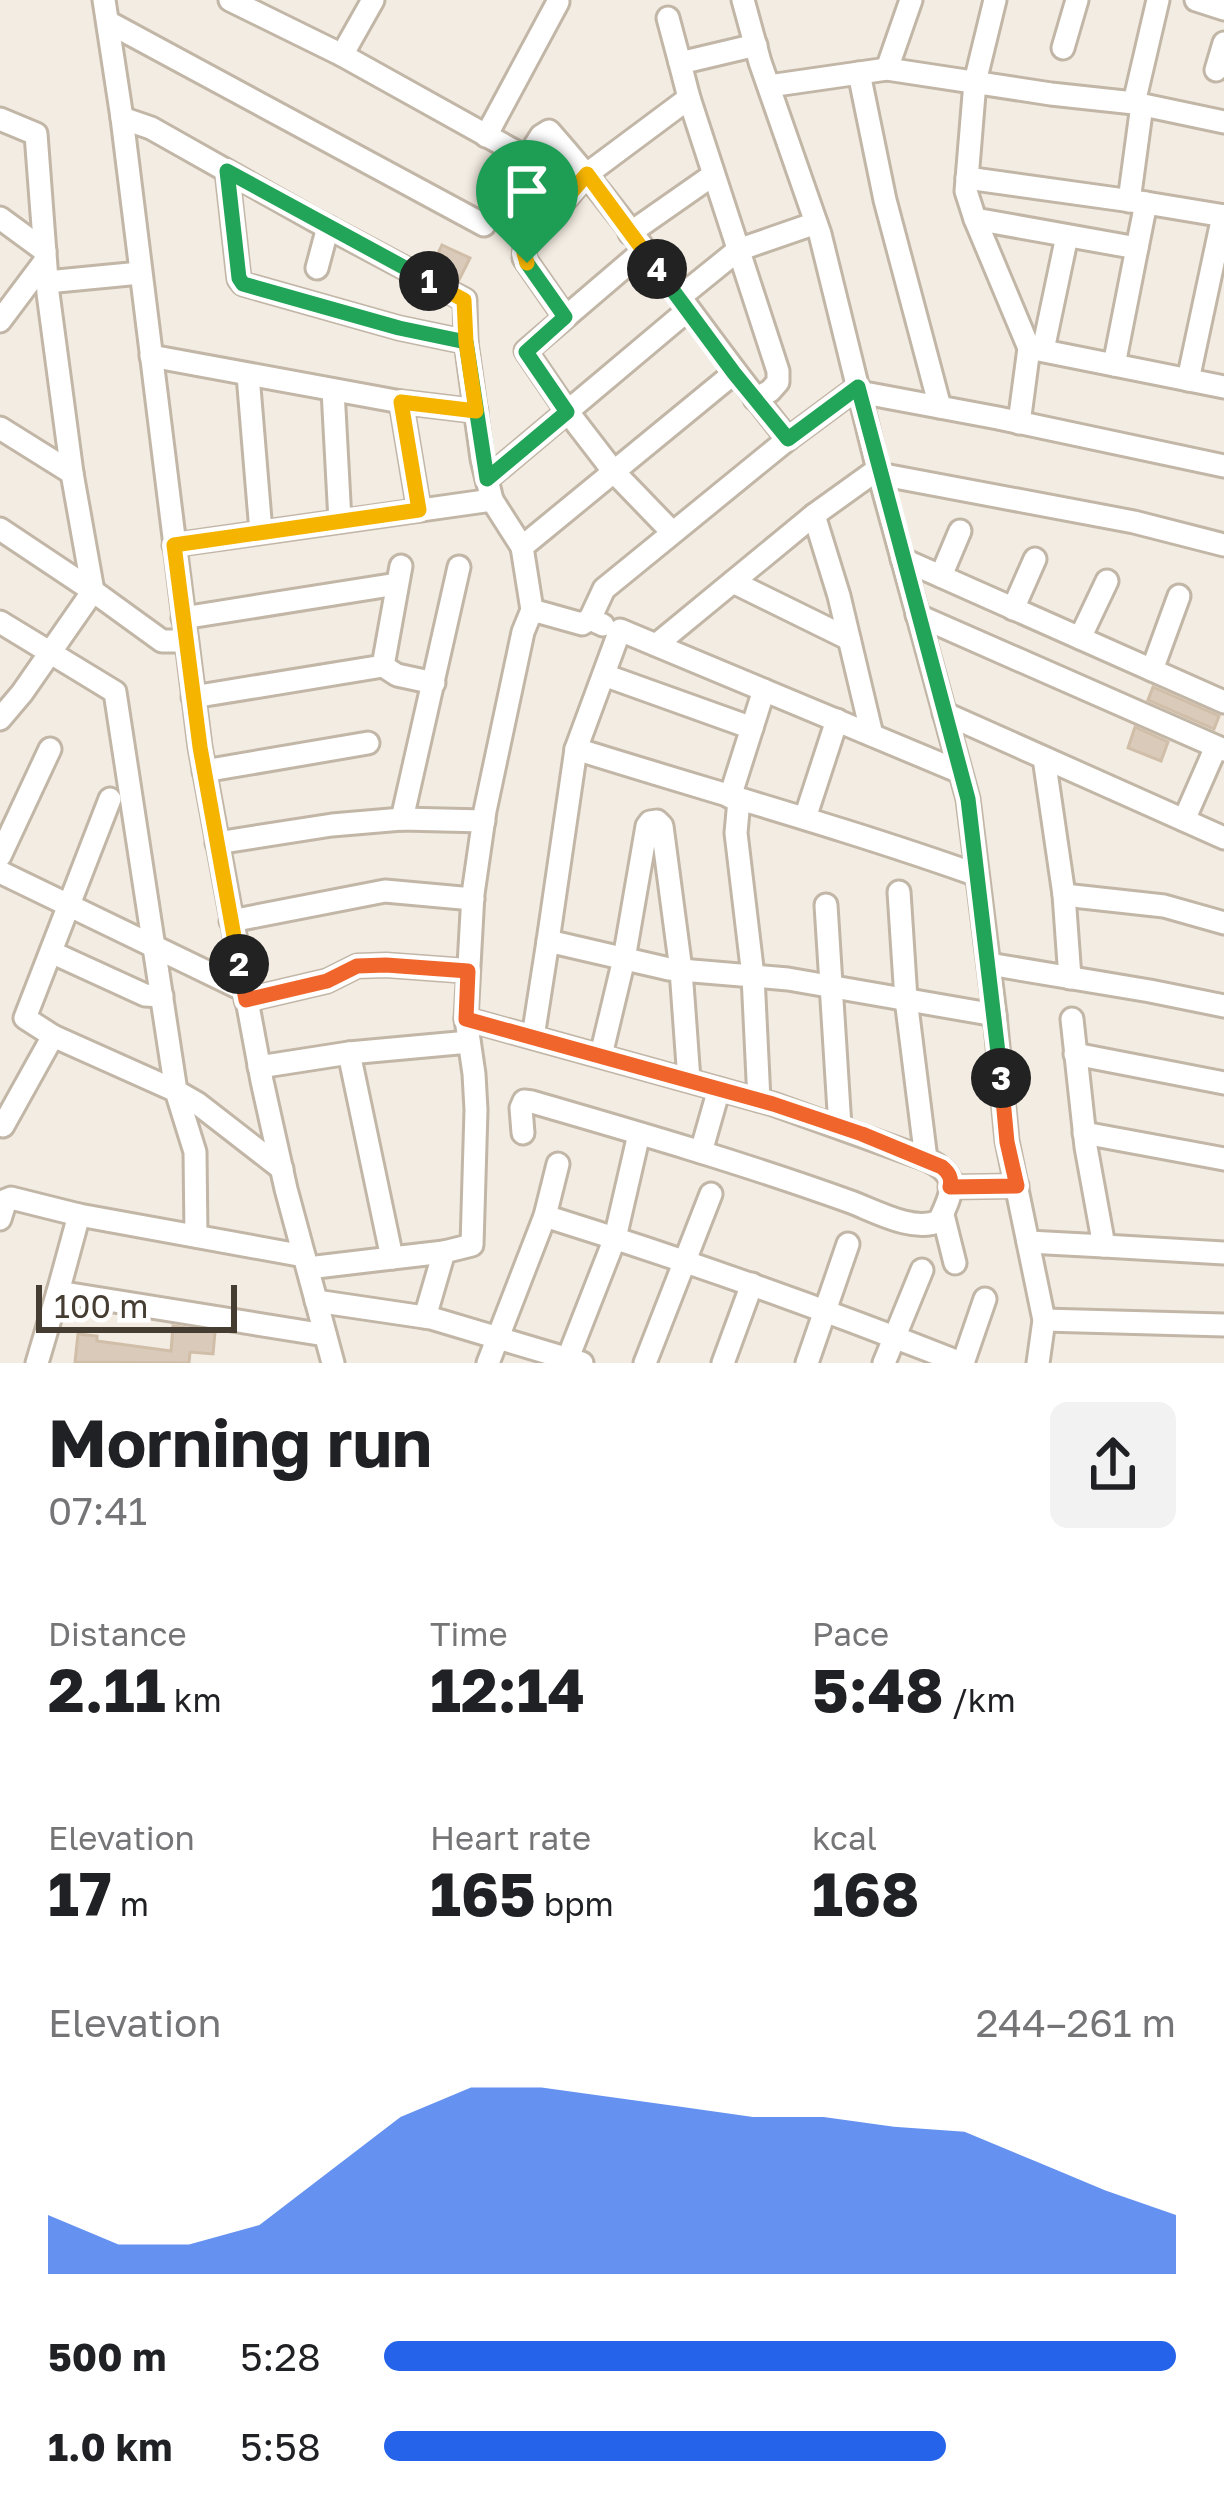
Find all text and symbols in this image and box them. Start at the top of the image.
pin [476,140,578,263]
icon: arrive [494,158,560,224]
pin: 4 [627,239,687,299]
text: 4 [647,249,667,288]
pin: 1 [399,251,459,311]
text: 1 [421,261,438,300]
pin: 2 [209,934,269,994]
text: 2 [229,944,249,983]
pin: 3 [971,1048,1031,1108]
text: 3 [991,1058,1011,1097]
scale bar [36,1279,237,1332]
text: 100 m [54,1286,148,1325]
text: Morning run [48,1402,432,1482]
button: share [1050,1402,1176,1528]
text: 07:41 [48,1487,147,1534]
text: Distance [48,1614,187,1653]
text: Time [430,1614,508,1653]
text: Pace [812,1614,889,1653]
text: 2.11 [48,1653,166,1725]
text: 12:14 [430,1653,585,1725]
text: 5:48 [812,1653,944,1725]
text: km [166,1680,222,1719]
text: /km [944,1680,1016,1719]
text: Elevation [48,1818,195,1857]
text: Heart rate [430,1818,591,1857]
text: kcal [812,1818,877,1857]
text: 17 [48,1857,112,1929]
text: 165 [430,1857,536,1929]
text: 168 [812,1857,919,1929]
text: m [112,1884,149,1923]
text: bpm [536,1884,614,1923]
text: Elevation [48,1999,221,2046]
text: 244–261 m [976,1999,1176,2046]
text: 500 m [48,2333,166,2380]
text: 5:28 [240,2333,321,2380]
text: 1.0 km [48,2423,172,2470]
text: 5:58 [240,2423,321,2470]

